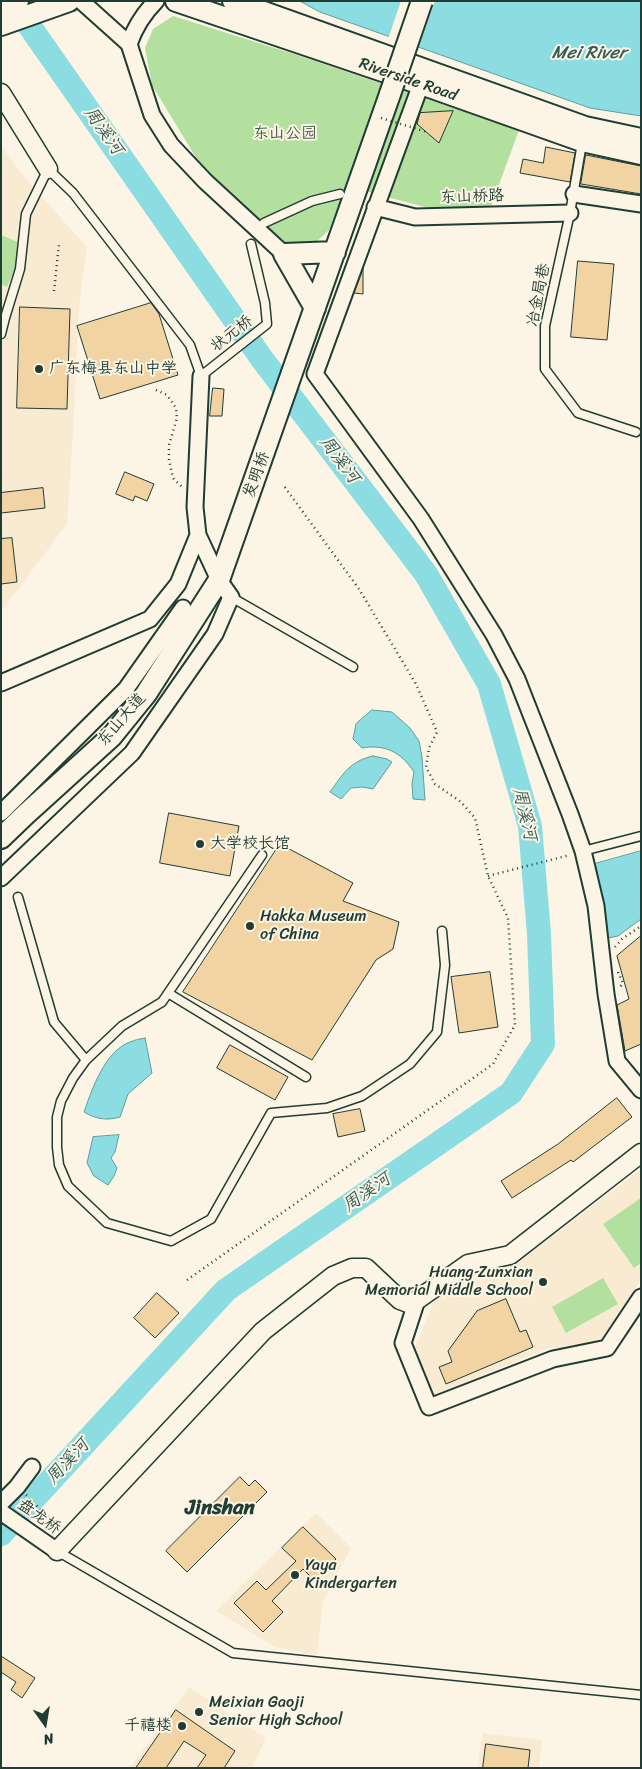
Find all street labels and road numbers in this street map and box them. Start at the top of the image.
street label: Riverside Road [356,54,460,106]
street label: 东山桥路 [440,186,504,208]
street label: 冶金局巷 [523,262,555,328]
street label: 状元桥 [207,312,257,356]
street label: 发明桥 [240,449,274,501]
street label: 东山大道 [94,690,150,750]
street label: 盘龙桥 [14,1495,64,1539]

